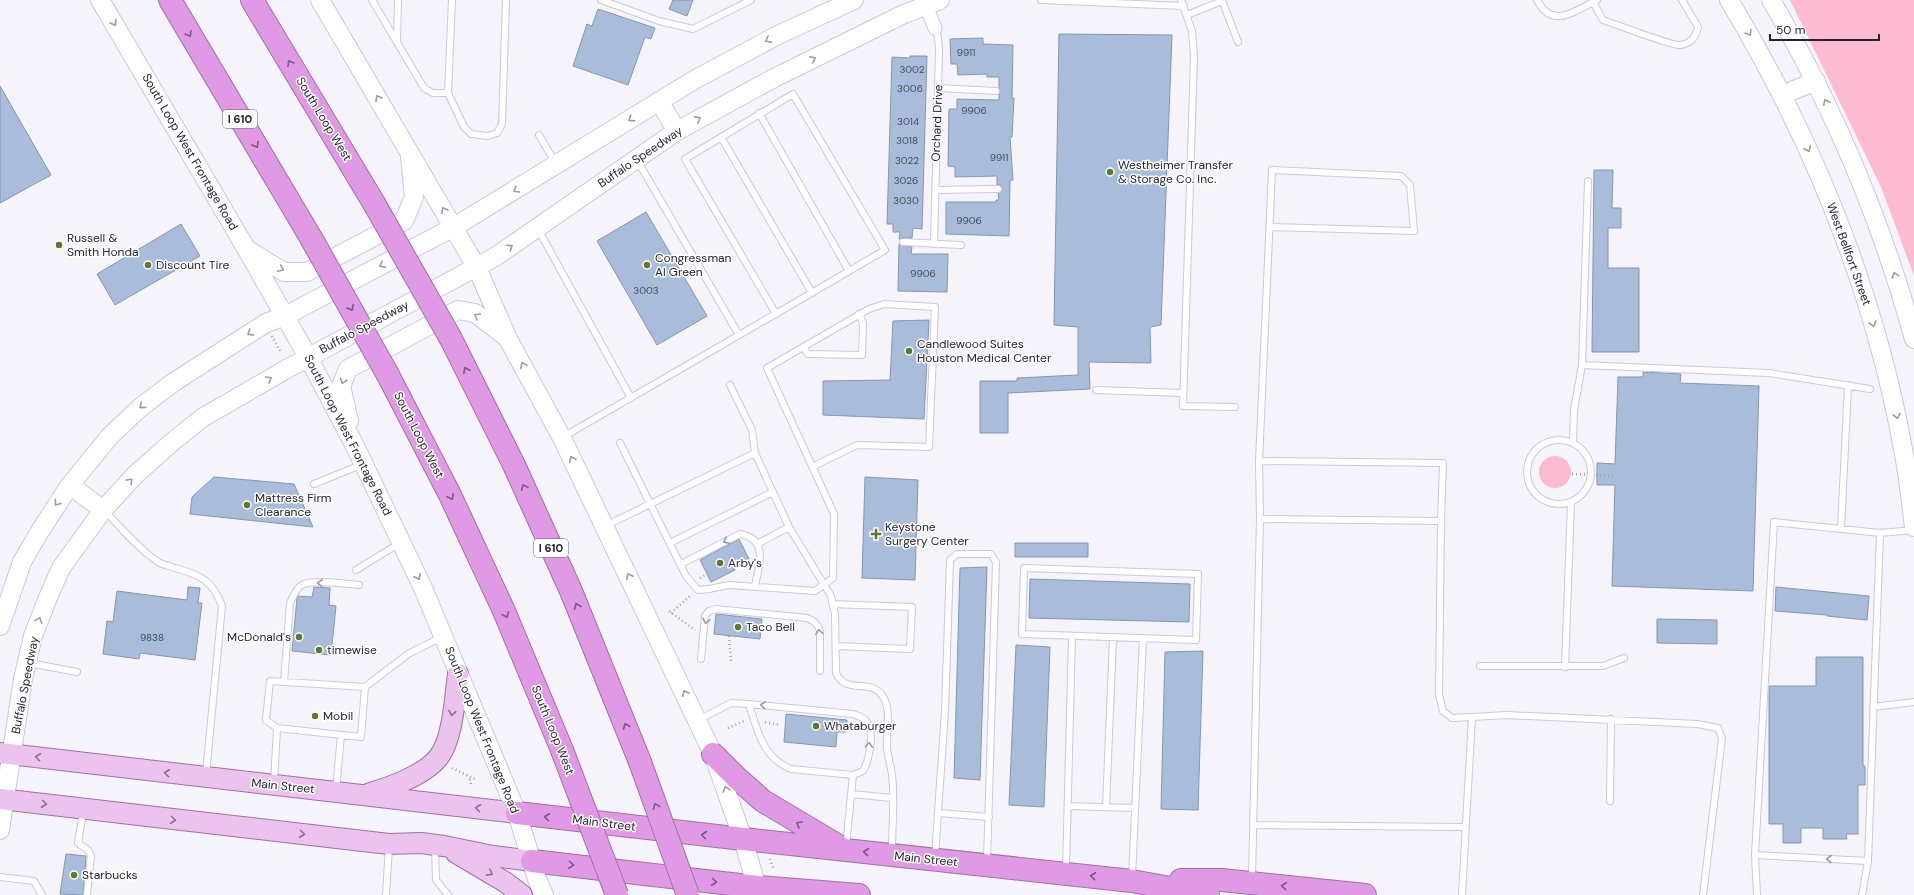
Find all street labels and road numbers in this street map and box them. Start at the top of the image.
street label: South Loop West Frontage Road [138,71,242,233]
street label: South Loop West [293,74,355,164]
street label: Orchard Drive [928,84,946,162]
road number: I 610 [223,110,257,128]
street label: Buffalo Speedway [594,122,686,191]
street label: West Bellfort Street [1823,200,1875,308]
street label: Buffalo Speedway [316,297,412,357]
street label: South Loop West Frontage Road [300,352,396,518]
street label: South Loop West [390,389,448,481]
road number: I 610 [534,539,568,557]
street label: Buffalo Speedway [8,634,42,735]
street label: South Loop West Frontage Road [441,644,523,816]
street label: South Loop West [528,683,578,777]
street label: Main Street [251,775,316,797]
street label: Main Street [571,811,637,835]
street label: Main Street [894,848,959,870]

